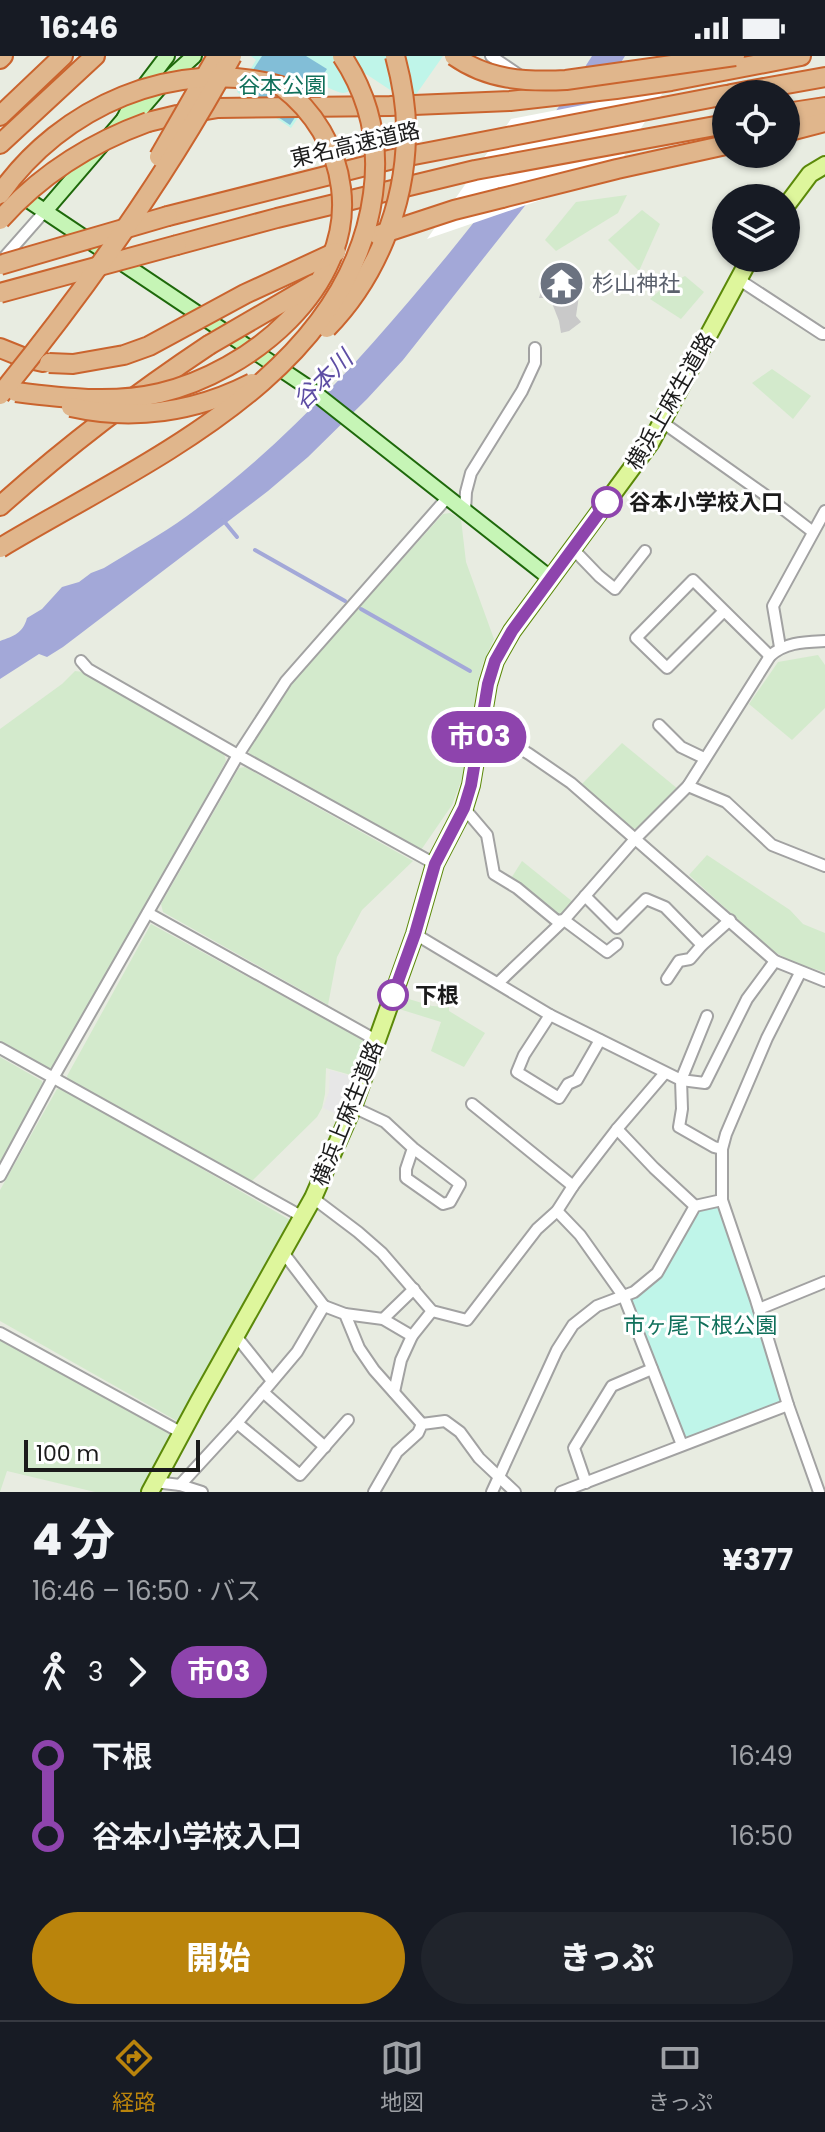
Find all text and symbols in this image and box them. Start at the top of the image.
text: 16:46 [40,6,118,49]
park label: 谷本公園 [238,70,326,101]
map controls [712,80,800,272]
button: locate [712,80,800,168]
street label: 東名高速道路 [287,115,423,174]
button: layers [712,184,800,272]
temple icon: 杉山神社 [537,259,585,307]
place label: 杉山神社 [592,268,680,299]
street label: 横浜上麻生道路 [619,327,722,476]
water label: 谷本川 [286,340,362,417]
marker: 谷本小学校入口 [592,487,622,517]
place label: 谷本小学校入口 [629,487,783,518]
line badge: 市03 [433,711,525,763]
text: 市03 [447,717,511,756]
marker: 下根 [378,980,408,1010]
place label: 下根 [415,980,459,1011]
street label: 横浜上麻生道路 [304,1036,391,1190]
park label: 市ヶ尾下根公園 [623,1310,777,1341]
scale bar [24,1436,200,1472]
text: 100 m [36,1438,99,1469]
text: 4 分 [32,1509,115,1570]
text: ¥377 [723,1538,793,1581]
text: 16:46 – 16:50 · バス [32,1573,261,1609]
icon: walk [32,1650,76,1694]
icon: forward [115,1650,159,1694]
text: 市03 [187,1652,251,1691]
text: 3 [88,1654,103,1690]
text: 下根 [92,1735,152,1778]
text: 16:49 [730,1738,793,1774]
text: 谷本小学校入口 [92,1815,302,1858]
text: 16:50 [730,1818,793,1854]
button: 開始 [32,1912,405,2004]
button: きっぷ [421,1912,793,2004]
tab: 経路 [112,2036,156,2119]
tab: 地図 [380,2036,424,2119]
tab: きっぷ [648,2036,713,2119]

